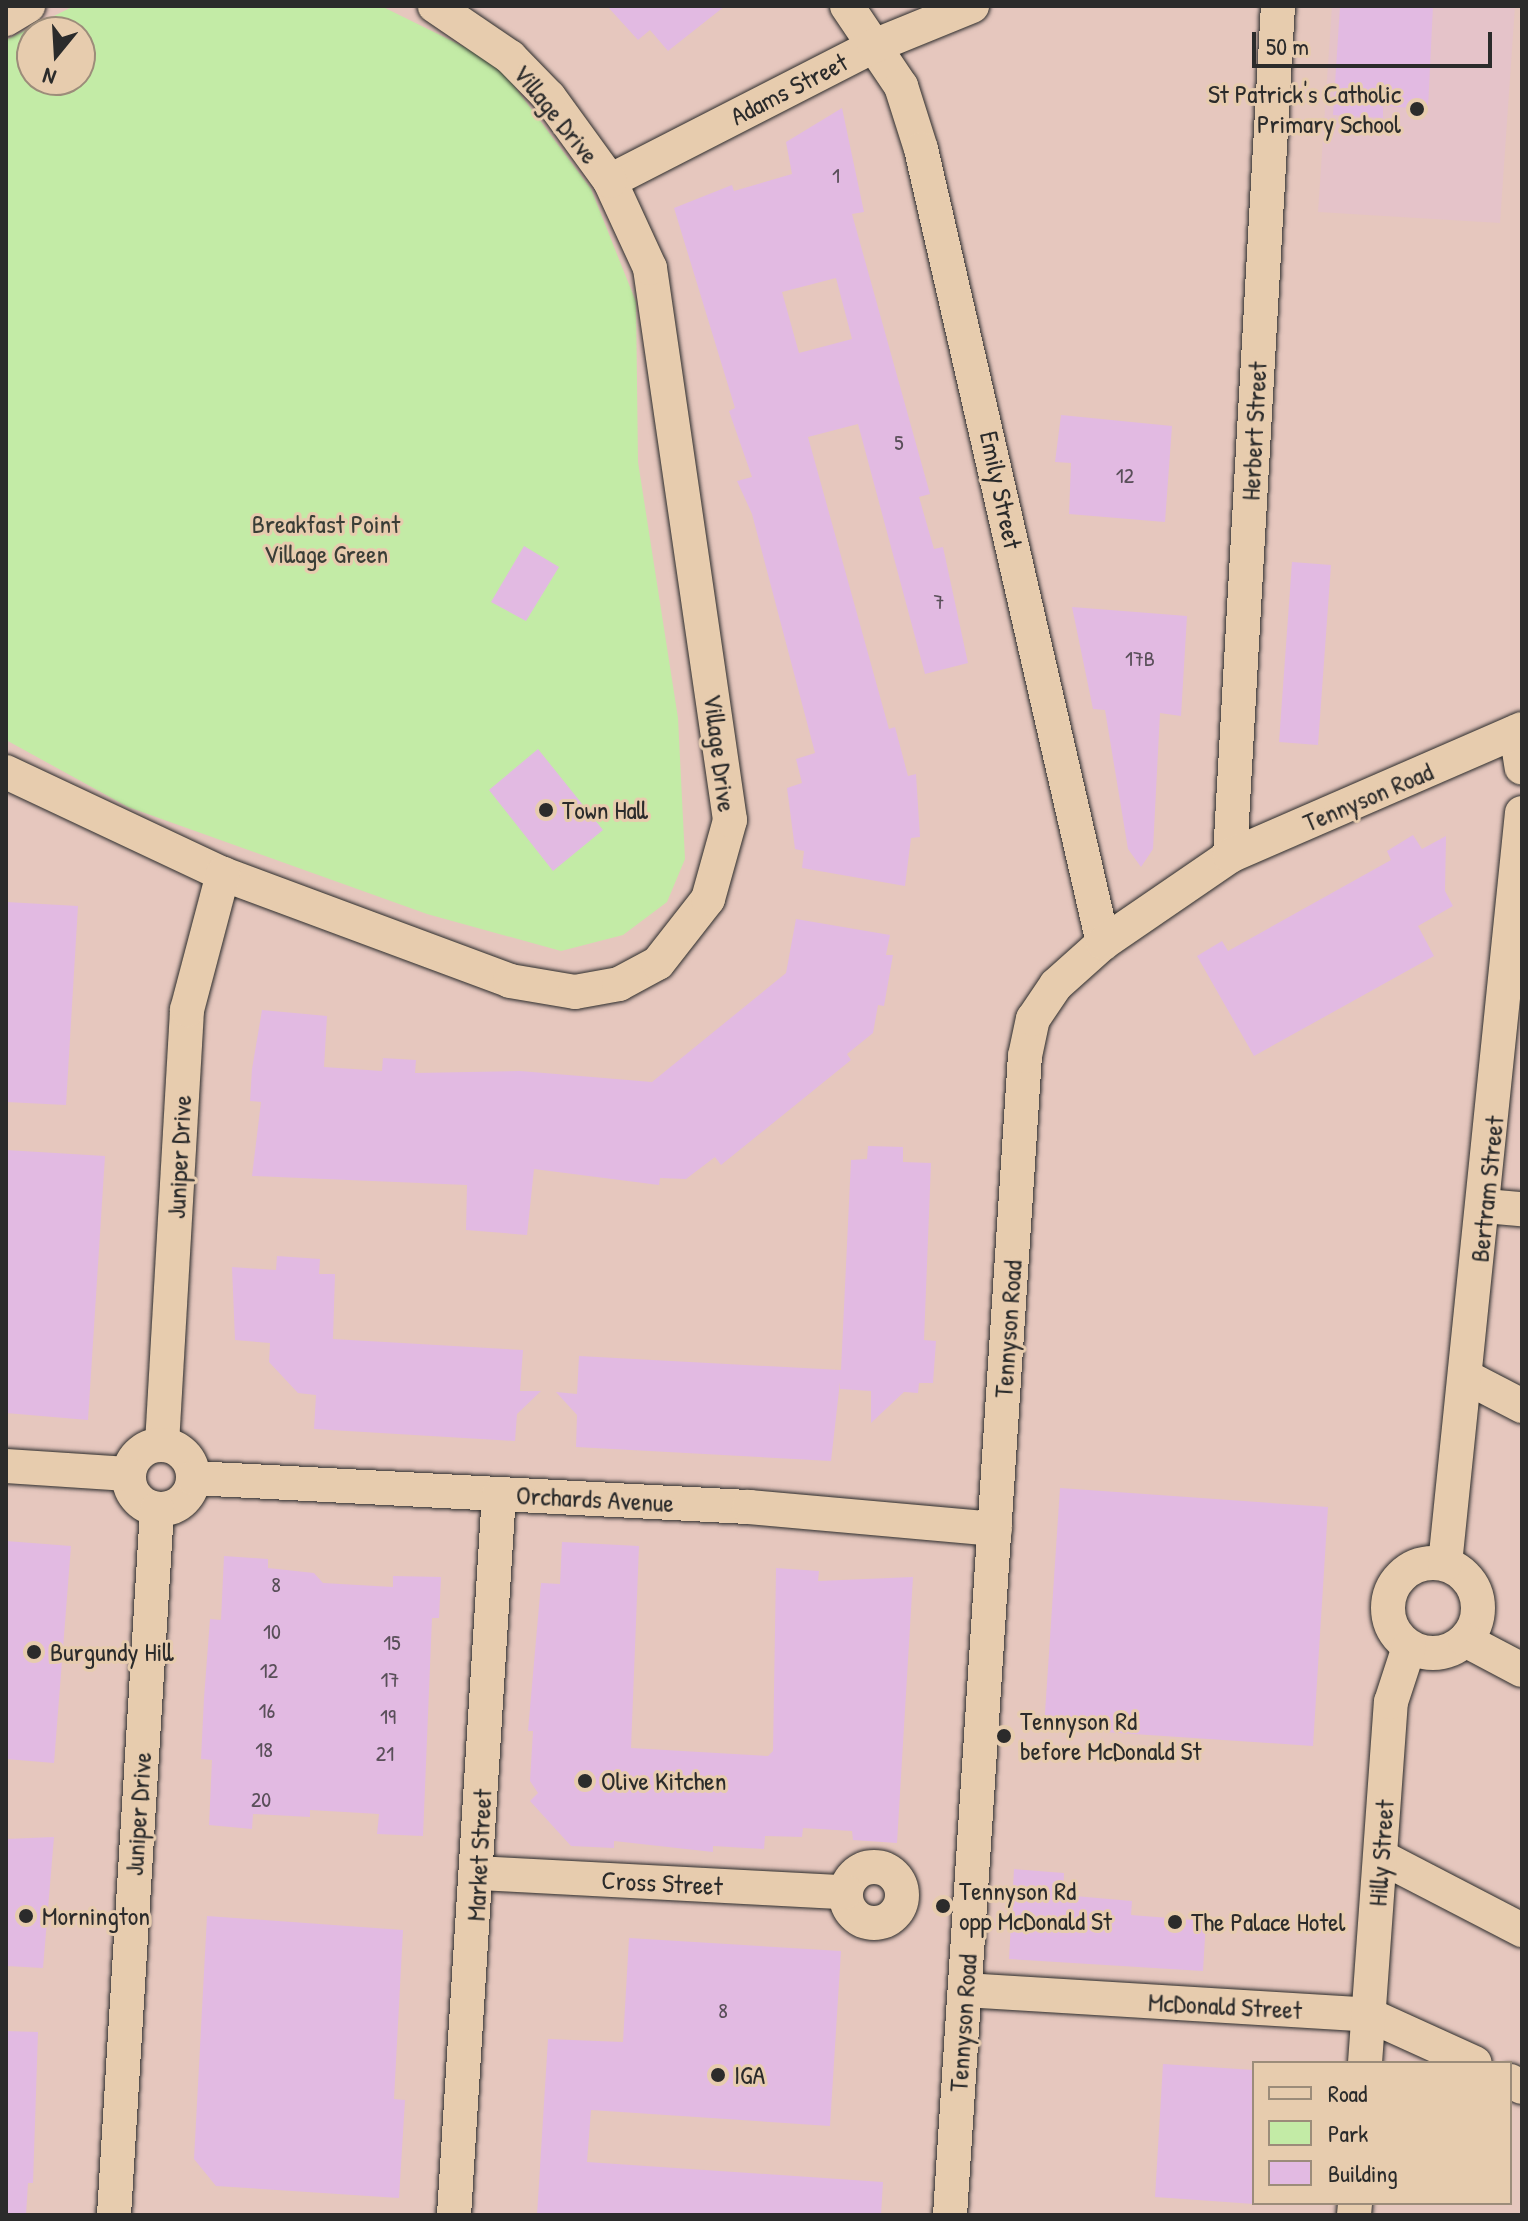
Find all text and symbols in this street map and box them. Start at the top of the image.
north arrow [16,16,96,96]
scale bar [1256,16,1496,66]
text: 50 m [1266,30,1309,62]
street label: Adams Street [725,46,853,132]
street label: Village Drive [507,58,605,170]
text: N [39,61,59,93]
place label: St Patrick's Catholic Primary School [1208,78,1401,140]
marker: St Patrick's Catholic Primary School [1408,100,1426,118]
house number: 1 [832,163,840,189]
street label: Herbert Street [1235,361,1273,501]
street label: Emily Street [973,428,1029,552]
house number: 5 [894,430,904,456]
house number: 12 [1116,463,1134,489]
park label: Breakfast Point Village Green [252,508,400,570]
house number: 7 [934,589,944,615]
house number: 17B [1125,646,1155,672]
street label: Village Drive [697,692,743,814]
street label: Tennyson Road [1298,756,1438,838]
place label: Town Hall [562,794,648,826]
marker: Town Hall [537,801,555,819]
street label: Juniper Drive [160,1094,198,1220]
street label: Bertram Street [1464,1114,1510,1264]
street label: Tennyson Road [988,1259,1028,1399]
street label: Orchards Avenue [515,1479,675,1519]
house number: 8 [271,1572,281,1598]
house number: 10 [263,1619,281,1645]
house number: 15 [383,1630,401,1656]
place label: Burgundy Hill [50,1636,174,1668]
marker: Burgundy Hill [25,1643,43,1661]
house number: 12 [260,1658,278,1684]
house number: 17 [381,1667,399,1693]
house number: 16 [259,1698,275,1724]
house number: 19 [380,1704,396,1730]
place label: Tennyson Rd before McDonald St [1020,1705,1201,1766]
marker: Tennyson Rd before McDonald St [995,1727,1013,1745]
house number: 18 [255,1737,273,1763]
house number: 21 [376,1741,394,1767]
street label: Juniper Drive [118,1751,158,1877]
place label: Olive Kitchen [601,1765,726,1797]
marker: Olive Kitchen [576,1772,594,1790]
house number: 20 [251,1787,271,1813]
street label: Market Street [460,1788,498,1922]
street label: Hilly Street [1362,1799,1400,1907]
street label: Cross Street [601,1864,723,1902]
place label: Tennyson Rd opp McDonald St [959,1875,1112,1936]
marker: Tennyson Rd opp McDonald St [934,1897,952,1915]
place label: Mornington [42,1900,150,1932]
place label: The Palace Hotel [1191,1906,1345,1938]
marker: Mornington [17,1907,35,1925]
marker: The Palace Hotel [1166,1913,1184,1931]
street label: Tennyson Road [943,1953,983,2093]
street label: McDonald Street [1147,1986,1303,2026]
house number: 8 [718,1998,728,2024]
place label: IGA [734,2059,765,2091]
legend [1252,2061,1512,2205]
marker: IGA [709,2066,727,2084]
text: Road [1328,2077,1367,2109]
text: Park [1328,2117,1368,2149]
text: Building [1328,2157,1398,2189]

